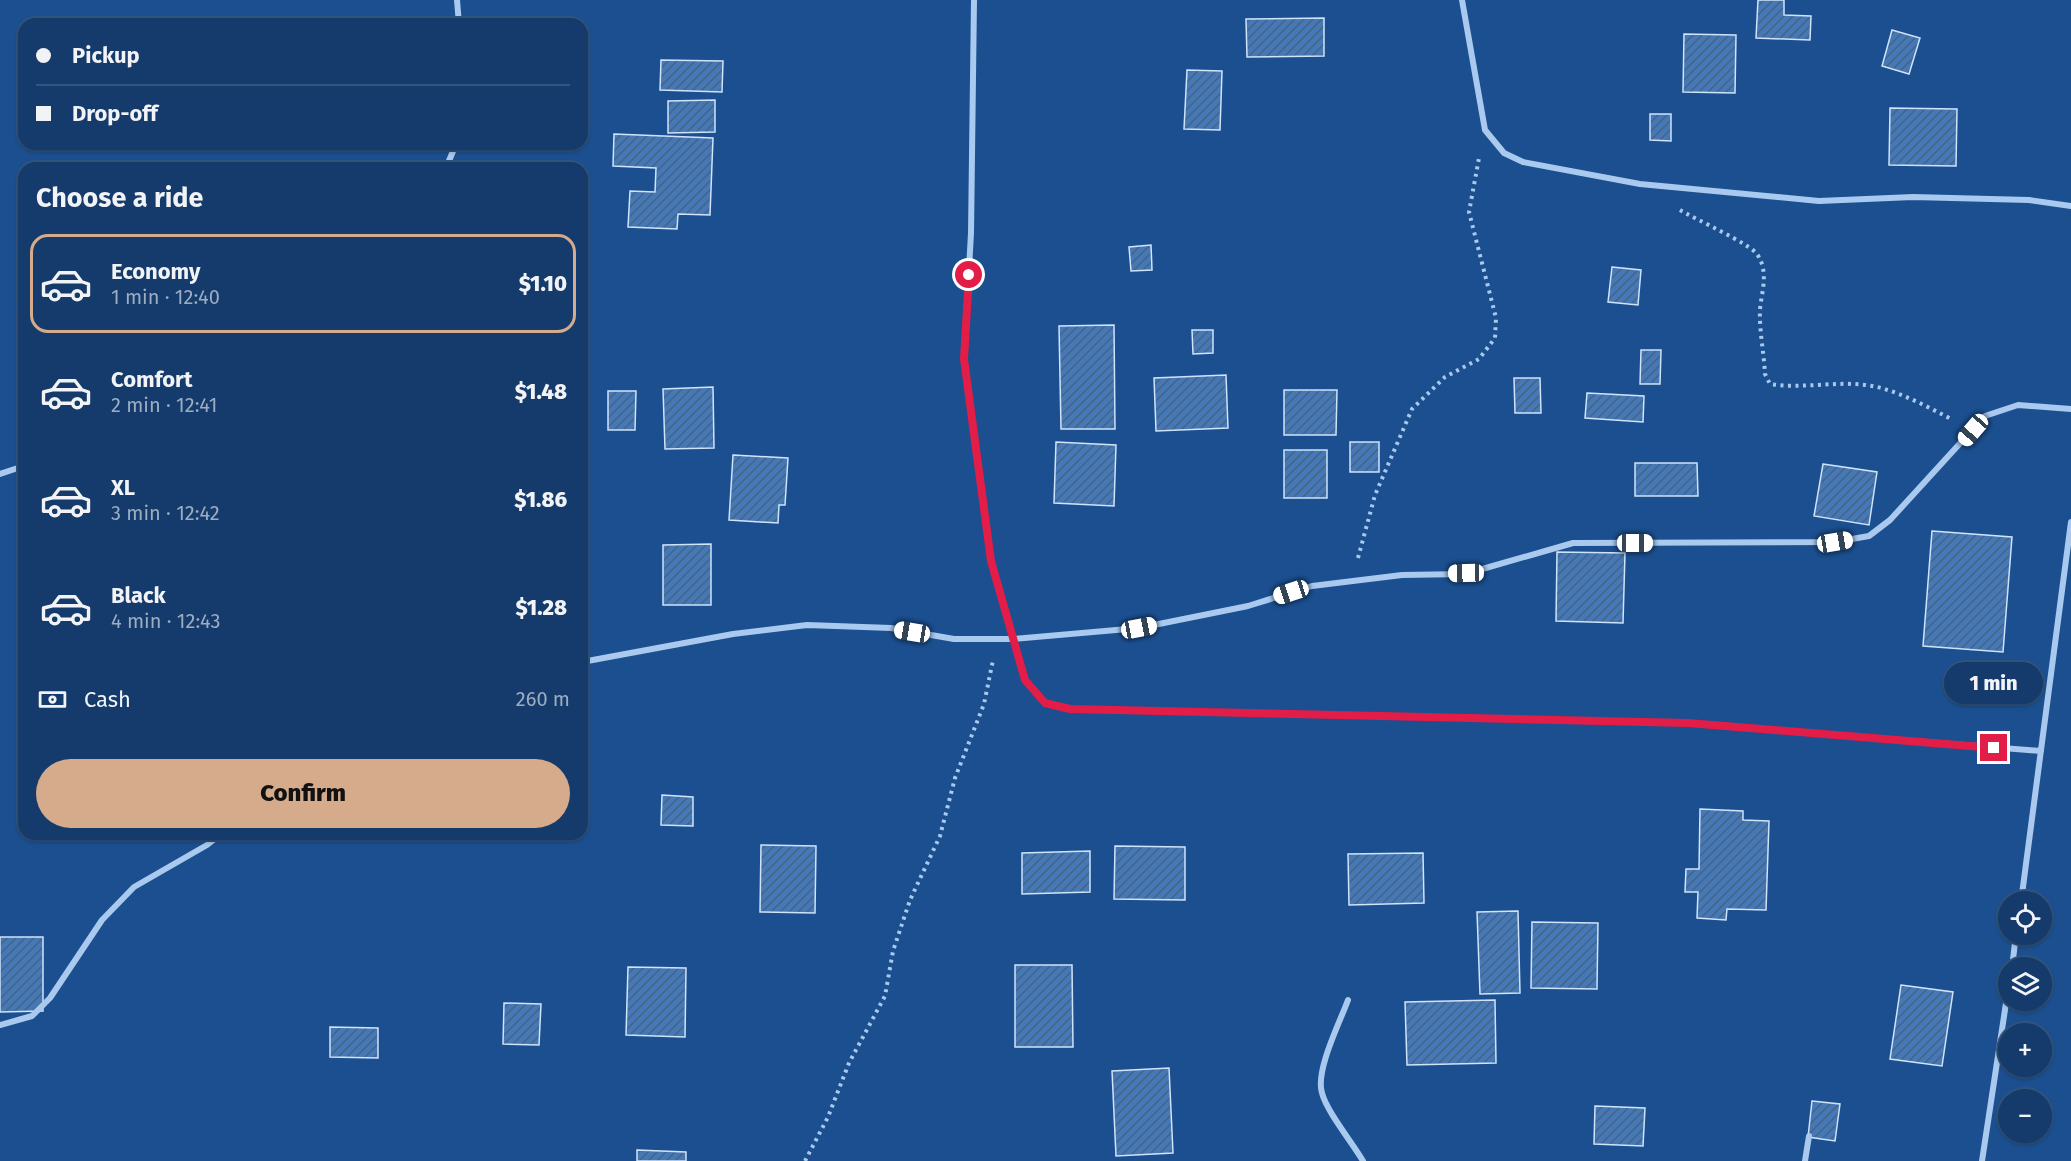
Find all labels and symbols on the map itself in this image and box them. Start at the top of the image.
route start [955,261,982,288]
car [1954,411,1992,449]
car [1816,530,1854,554]
car [1617,534,1653,552]
car [1448,564,1484,582]
car [1271,578,1311,606]
car [1120,616,1158,640]
car [893,620,931,644]
callout: 1 min [1944,661,2044,703]
route end [1980,734,2007,761]

